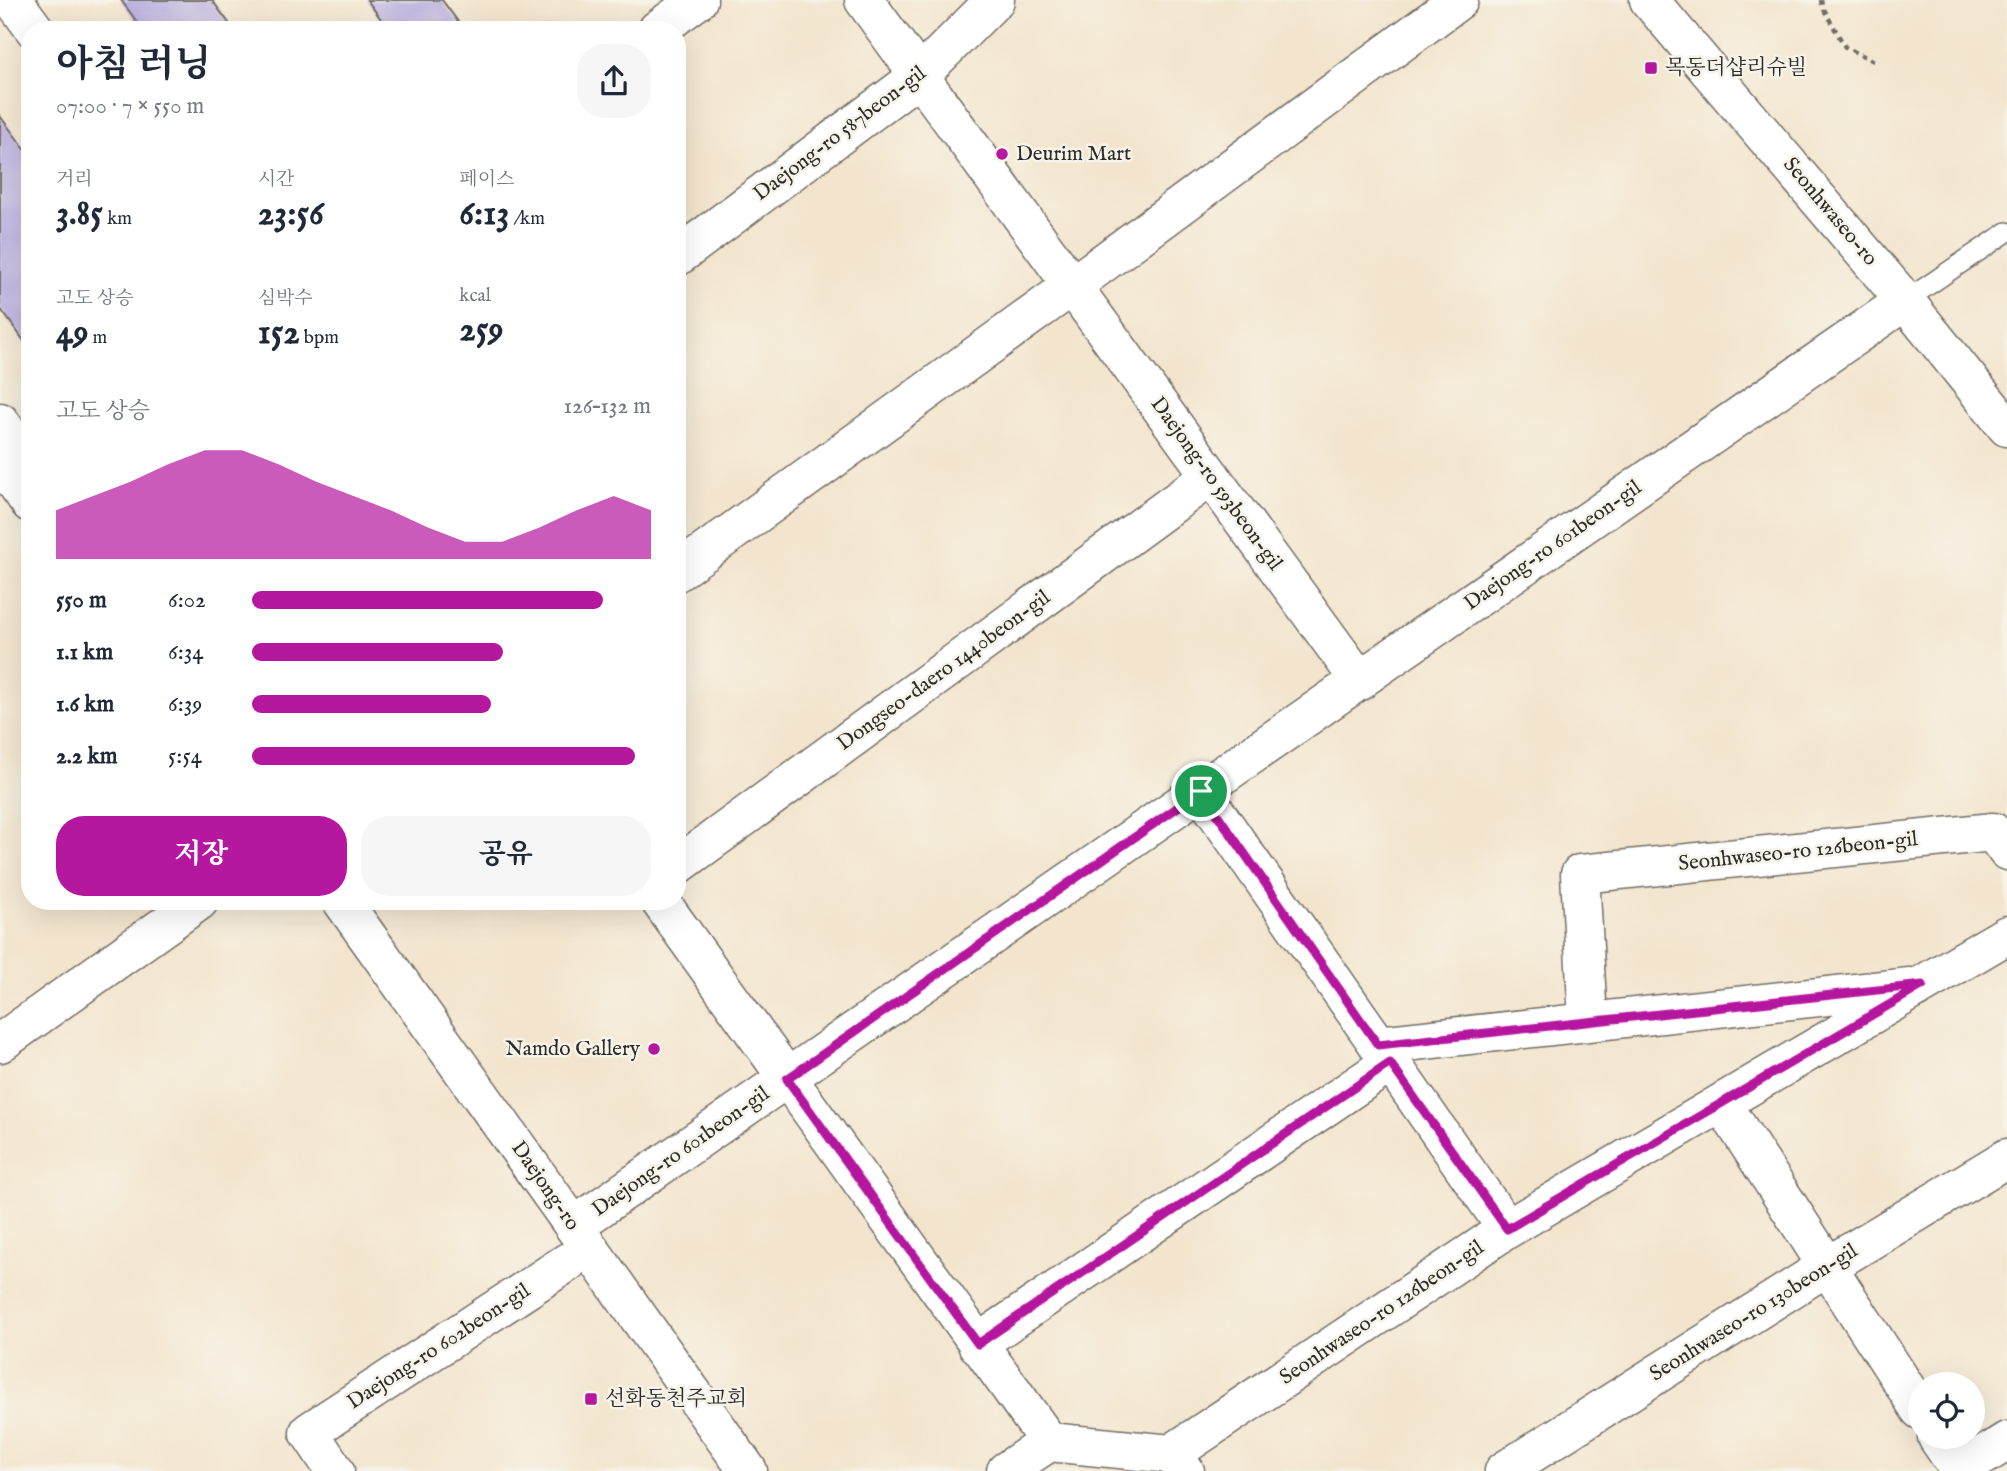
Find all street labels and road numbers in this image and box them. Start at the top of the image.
street label: Daejong-ro 587beon-gil [748,60,932,208]
street label: Seonhwaseo-ro [1777,152,1883,272]
street label: Daejong-ro 593beon-gil [1144,392,1288,576]
street label: Daejong-ro 601beon-gil [1459,474,1647,617]
street label: Dongseo-daero 1440beon-gil [832,584,1056,757]
street label: Seonhwaseo-ro 126beon-gil [1677,826,1919,878]
street label: Daejong-ro 601beon-gil [587,1080,775,1223]
street label: Daejong-ro [504,1136,586,1236]
street label: Seonhwaseo-ro 126beon-gil [1275,1234,1489,1391]
street label: Seonhwaseo-ro 130beon-gil [1645,1238,1863,1388]
street label: Daejong-ro 602beon-gil [342,1278,536,1416]

